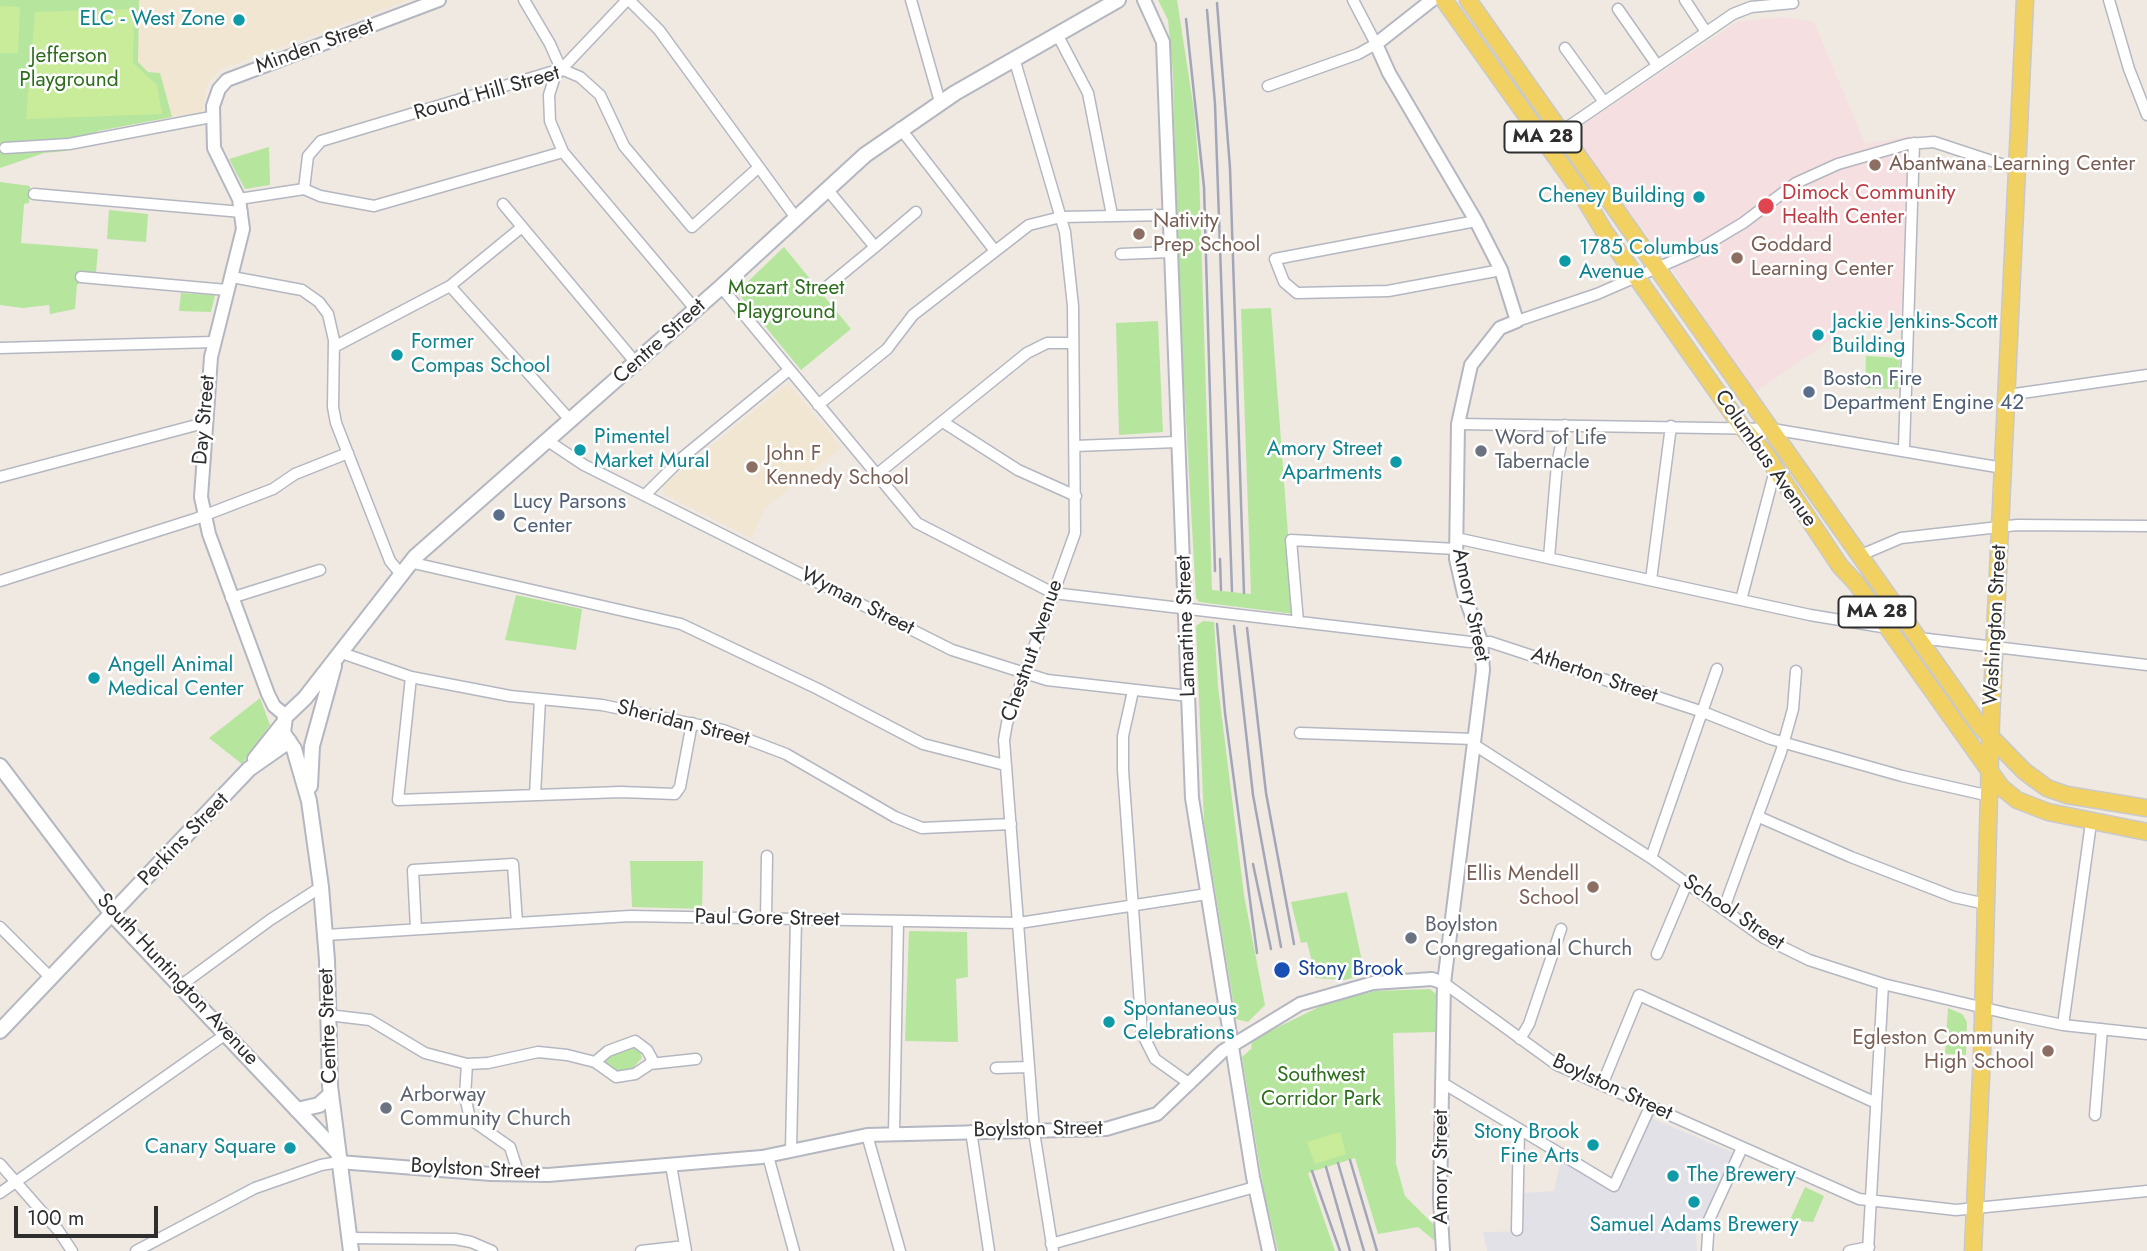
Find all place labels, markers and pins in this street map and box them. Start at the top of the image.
place label: ELC - West Zone [79,7,225,33]
marker: ELC - West Zone [231,12,247,28]
place label: Abantwana Learning Center [1889,152,2135,178]
marker: Abantwana Learning Center [1867,157,1883,173]
place label: Dimock Community Health Center [1782,181,1956,231]
place label: Cheney Building [1538,184,1685,210]
marker: Cheney Building [1691,189,1707,205]
marker: Dimock Community Health Center [1756,196,1776,216]
place label: Nativity Prep School [1153,209,1260,259]
marker: Nativity Prep School [1131,226,1147,242]
place label: Goddard Learning Center [1751,233,1894,283]
place label: 1785 Columbus Avenue [1579,236,1719,286]
marker: Goddard Learning Center [1729,250,1745,266]
marker: 1785 Columbus Avenue [1557,253,1573,269]
place label: Jackie Jenkins-Scott Building [1832,310,1998,360]
marker: Jackie Jenkins-Scott Building [1810,327,1826,343]
place label: Former Compas School [411,330,550,380]
marker: Former Compas School [389,347,405,363]
place label: Boston Fire Department Engine 42 [1823,367,2024,417]
marker: Boston Fire Department Engine 42 [1801,384,1817,400]
place label: Pimentel Market Mural [594,425,710,475]
place label: Word of Life Tabernacle [1495,426,1607,476]
place label: Amory Street Apartments [1267,437,1382,487]
marker: Pimentel Market Mural [572,442,588,458]
place label: John F Kennedy School [766,442,909,492]
marker: Word of Life Tabernacle [1473,443,1489,459]
marker: Amory Street Apartments [1388,454,1404,470]
marker: John F Kennedy School [744,459,760,475]
place label: Lucy Parsons Center [513,490,626,540]
marker: Lucy Parsons Center [491,507,507,523]
place label: Angell Animal Medical Center [108,653,244,703]
marker: Angell Animal Medical Center [86,670,102,686]
place label: Ellis Mendell School [1466,862,1579,912]
marker: Ellis Mendell School [1585,879,1601,895]
place label: Boylston Congregational Church [1425,913,1632,963]
marker: Boylston Congregational Church [1403,930,1419,946]
place label: Stony Brook [1298,957,1403,983]
marker: Stony Brook [1272,960,1292,980]
place label: Spontaneous Celebrations [1123,997,1237,1047]
marker: Spontaneous Celebrations [1101,1014,1117,1030]
place label: Egleston Community High School [1852,1026,2034,1076]
marker: Egleston Community High School [2040,1043,2056,1059]
place label: Arborway Community Church [400,1083,571,1133]
marker: Arborway Community Church [378,1100,394,1116]
place label: Stony Brook Fine Arts [1474,1120,1579,1170]
place label: Canary Square [145,1135,276,1161]
marker: Stony Brook Fine Arts [1585,1137,1601,1153]
marker: Canary Square [282,1140,298,1156]
place label: The Brewery [1687,1163,1796,1189]
marker: The Brewery [1665,1168,1681,1184]
marker: Samuel Adams Brewery [1686,1194,1702,1210]
place label: Samuel Adams Brewery [1590,1213,1798,1239]

